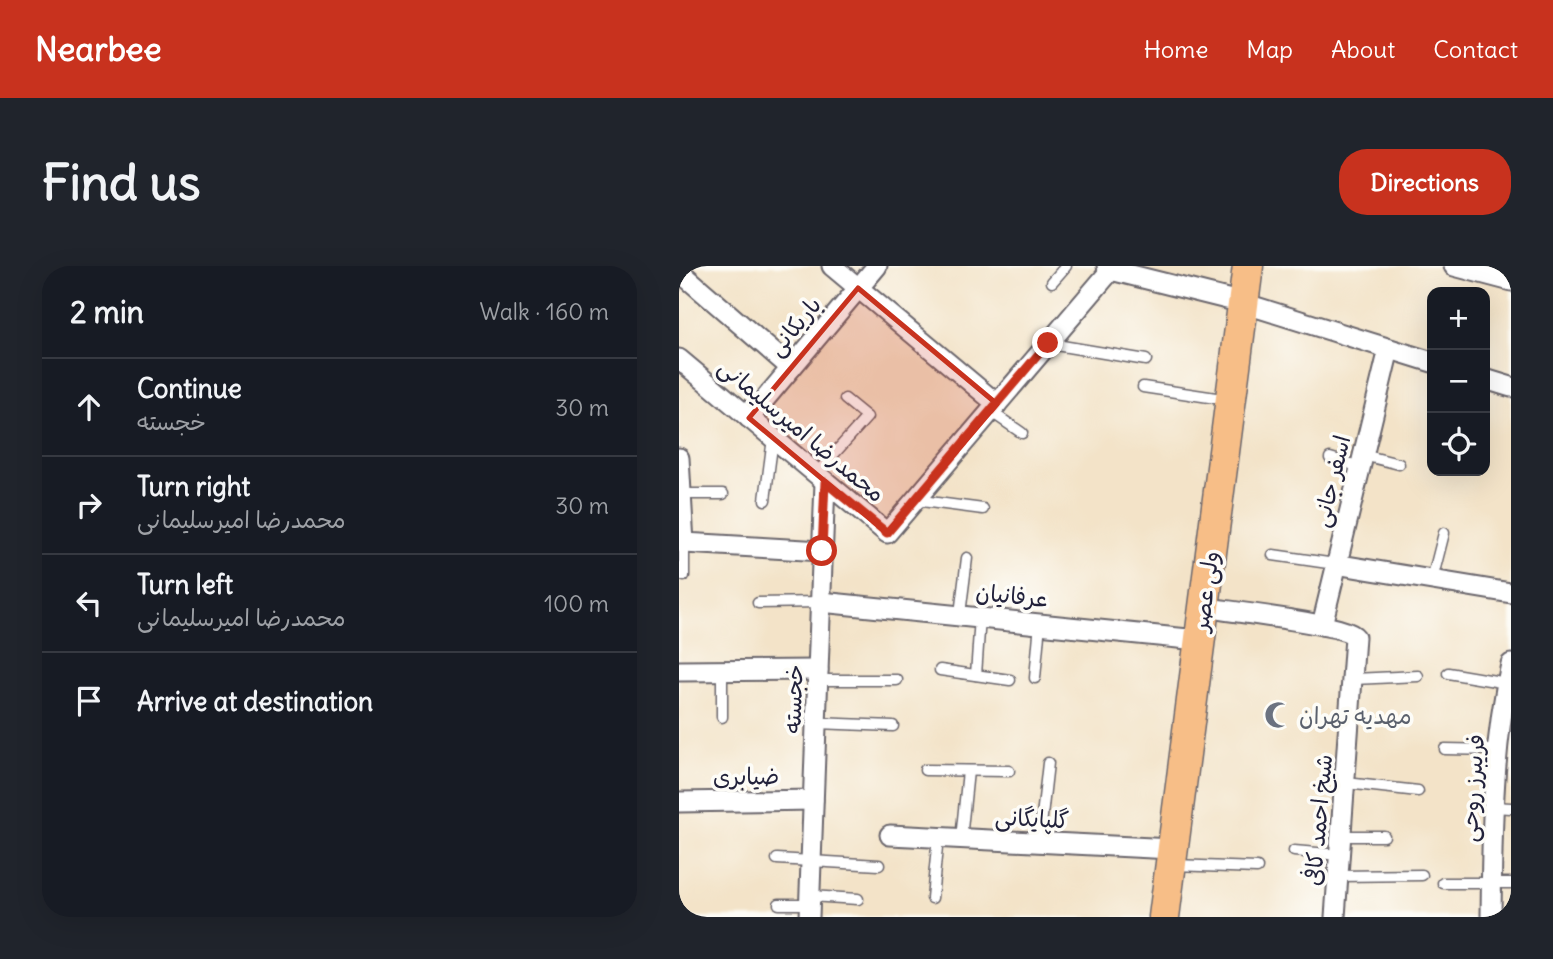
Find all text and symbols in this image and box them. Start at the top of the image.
text: Nearbee [35,28,161,70]
text: Home [1144,34,1208,64]
text: Map [1246,34,1293,64]
text: About [1331,34,1395,64]
text: Contact [1433,34,1518,64]
button: Directions [1339,149,1511,215]
text: Find us [42,152,200,213]
map controls [1427,287,1490,476]
button: + [1427,287,1490,350]
street label: باریکانی [761,290,828,362]
text: 2 min [70,293,144,331]
text: Walk · 160 m [480,297,609,326]
route end [1032,327,1063,358]
button: − [1427,350,1490,413]
street label: محمدرضا امیرسلیمانی [712,352,891,509]
text: Continue [137,372,242,405]
icon: ahead [70,388,108,426]
text: 30 m [555,393,609,422]
text: خجسته [137,407,206,436]
button: locate [1427,413,1490,476]
street label: اسفر جانی [1306,432,1357,530]
text: Turn right [137,470,250,503]
icon: right [70,486,108,524]
text: 30 m [555,491,609,520]
text: محمدرضا امیرسلیمانی [137,505,346,534]
route start [806,535,837,566]
street label: ولی عصر [1185,549,1226,635]
text: Turn left [137,568,233,601]
street label: عرفانیان [974,577,1050,613]
icon: left [70,584,108,622]
text: 100 m [544,589,609,618]
text: محمدرضا امیرسلیمانی [137,603,346,632]
street label: خجسته [777,664,809,734]
icon: arrive [70,682,108,720]
text: Arrive at destination [137,685,373,718]
mosque icon: مهدیه تهران [1263,700,1293,730]
place label: مهدیه تهران [1299,701,1412,730]
street label: فریبرز روحی [1454,733,1491,843]
street label: شیخ احمد کافی [1298,753,1340,887]
street label: ضیابری [713,761,779,791]
street label: گلپایگانی [994,802,1070,835]

